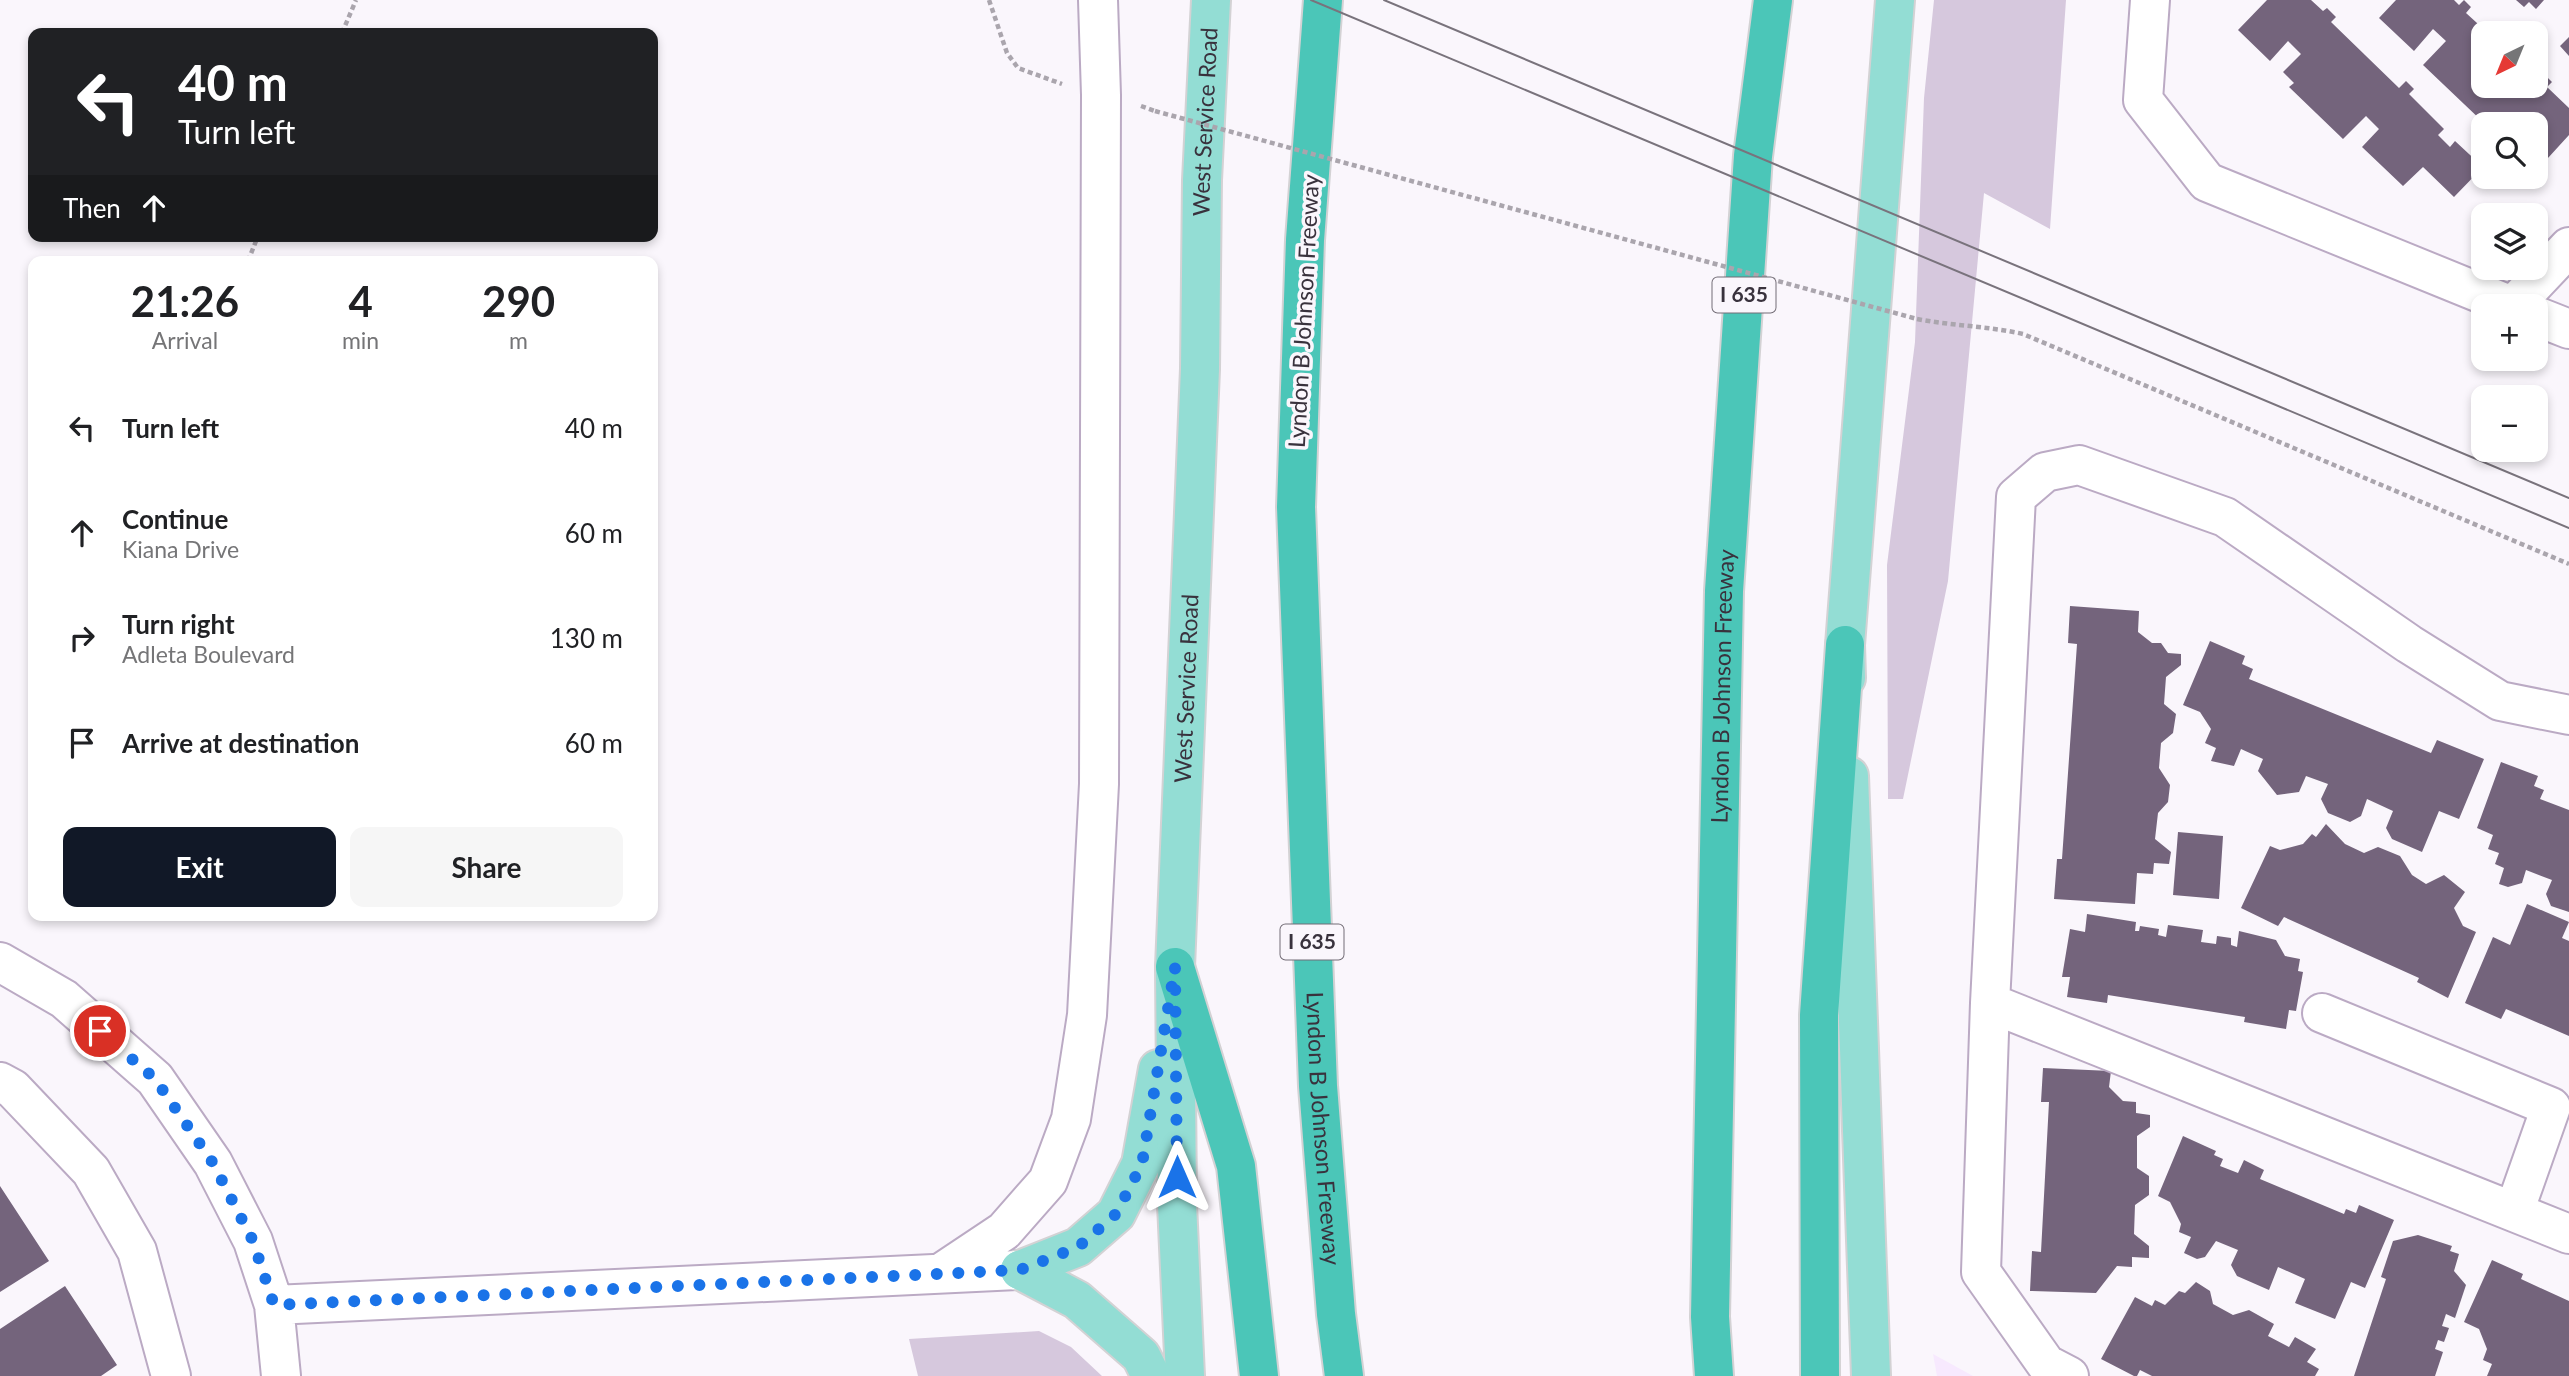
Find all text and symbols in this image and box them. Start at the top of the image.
north arrow [2471,21,2548,98]
map controls [2471,21,2548,462]
street label: West Service Road [1187,27,1223,216]
text: 40 m [178,53,288,111]
icon: left [63,56,154,147]
text: Turn left [178,112,295,151]
button: search [2471,112,2548,189]
street label: Lyndon B Johnson Freeway [1282,173,1324,448]
icon: ahead [135,189,173,227]
text: Then [63,192,121,224]
button: layers [2471,203,2548,280]
text: 21:26 [131,276,239,326]
text: 4 [348,276,373,326]
text: 290 [482,276,555,326]
road number: I 635 [1712,278,1776,312]
button: + [2471,294,2548,371]
text: Arrival [152,326,218,354]
text: min [342,326,379,354]
text: m [509,326,528,354]
button: − [2471,385,2548,462]
icon: left [63,409,101,447]
text: Turn left [122,412,219,444]
text: 40 m [565,412,623,444]
text: Continue [122,503,228,535]
icon: ahead [63,514,101,552]
text: 60 m [565,517,623,549]
text: Kiana Drive [122,535,239,563]
street label: Lyndon B Johnson Freeway [1705,548,1740,823]
street label: West Service Road [1168,593,1204,783]
text: Turn right [122,608,235,640]
icon: right [63,619,101,657]
text: 130 m [550,622,623,654]
text: Adleta Boulevard [122,640,295,668]
icon: arrive [63,724,101,762]
text: Arrive at destination [122,727,359,759]
text: 60 m [565,727,623,759]
button: Exit [63,827,336,907]
button: Share [350,827,623,907]
road number: I 635 [1280,925,1344,960]
street label: Lyndon B Johnson Freeway [1301,991,1347,1266]
pin [70,1001,130,1061]
icon: arrive [81,1012,119,1050]
position arrow [1140,1140,1214,1214]

